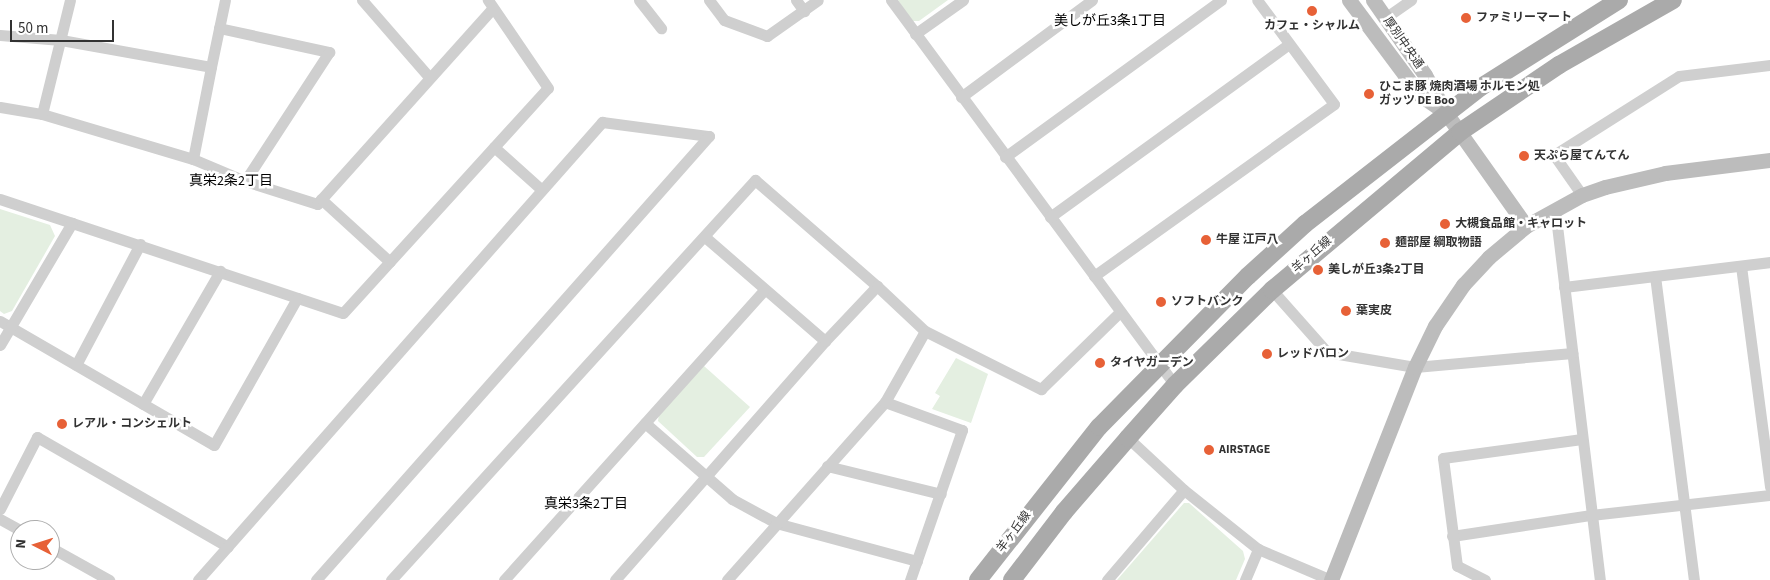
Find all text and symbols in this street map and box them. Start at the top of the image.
marker: カフェ・シャルム [1306,5,1318,17]
scale bar [12,10,116,42]
place label: ファミリーマート [1476,11,1572,25]
marker: ファミリーマート [1460,12,1472,24]
district label: 美しが丘3条1丁目 [1054,13,1166,29]
street label: 厚別中央通 [1380,14,1426,72]
text: 50 m [18,18,48,39]
place label: カフェ・シャルム [1264,19,1360,33]
place label: ひこま豚 焼肉酒場 ホルモン処 ガッツ DE Boo [1379,80,1540,108]
marker: ひこま豚 焼肉酒場 ホルモン処 ガッツ DE Boo [1363,88,1375,100]
place label: 天ぷら屋てんてん [1534,149,1630,163]
marker: 天ぷら屋てんてん [1518,150,1530,162]
district label: 真栄2条2丁目 [189,173,273,189]
place label: 大槻食品館・キャロット [1455,217,1587,231]
marker: 大槻食品館・キャロット [1439,218,1451,230]
place label: 牛屋 江戸八 [1216,233,1278,247]
marker: 牛屋 江戸八 [1200,234,1212,246]
street label: 羊ヶ丘線 [1289,234,1335,276]
place label: 麺部屋 綱取物語 [1395,236,1481,250]
marker: 麺部屋 綱取物語 [1379,237,1391,249]
place label: 美しが丘3条2丁目 [1328,263,1425,277]
marker: 美しが丘3条2丁目 [1312,264,1324,276]
place label: ソフトバンク [1171,295,1243,309]
marker: ソフトバンク [1155,296,1167,308]
place label: 葉実皮 [1356,304,1392,318]
marker: 葉実皮 [1340,305,1352,317]
place label: レッドバロン [1277,347,1349,361]
marker: レッドバロン [1261,348,1273,360]
place label: タイヤガーデン [1110,356,1194,370]
marker: タイヤガーデン [1094,357,1106,369]
place label: レアル・コンシェルト [72,417,192,431]
marker: レアル・コンシェルト [56,418,68,430]
place label: AIRSTAGE [1219,443,1270,457]
marker: AIRSTAGE [1203,444,1215,456]
district label: 真栄3条2丁目 [544,496,628,512]
street label: 羊ヶ丘線 [994,508,1034,556]
north arrow [10,520,60,570]
text: N [11,538,31,549]

